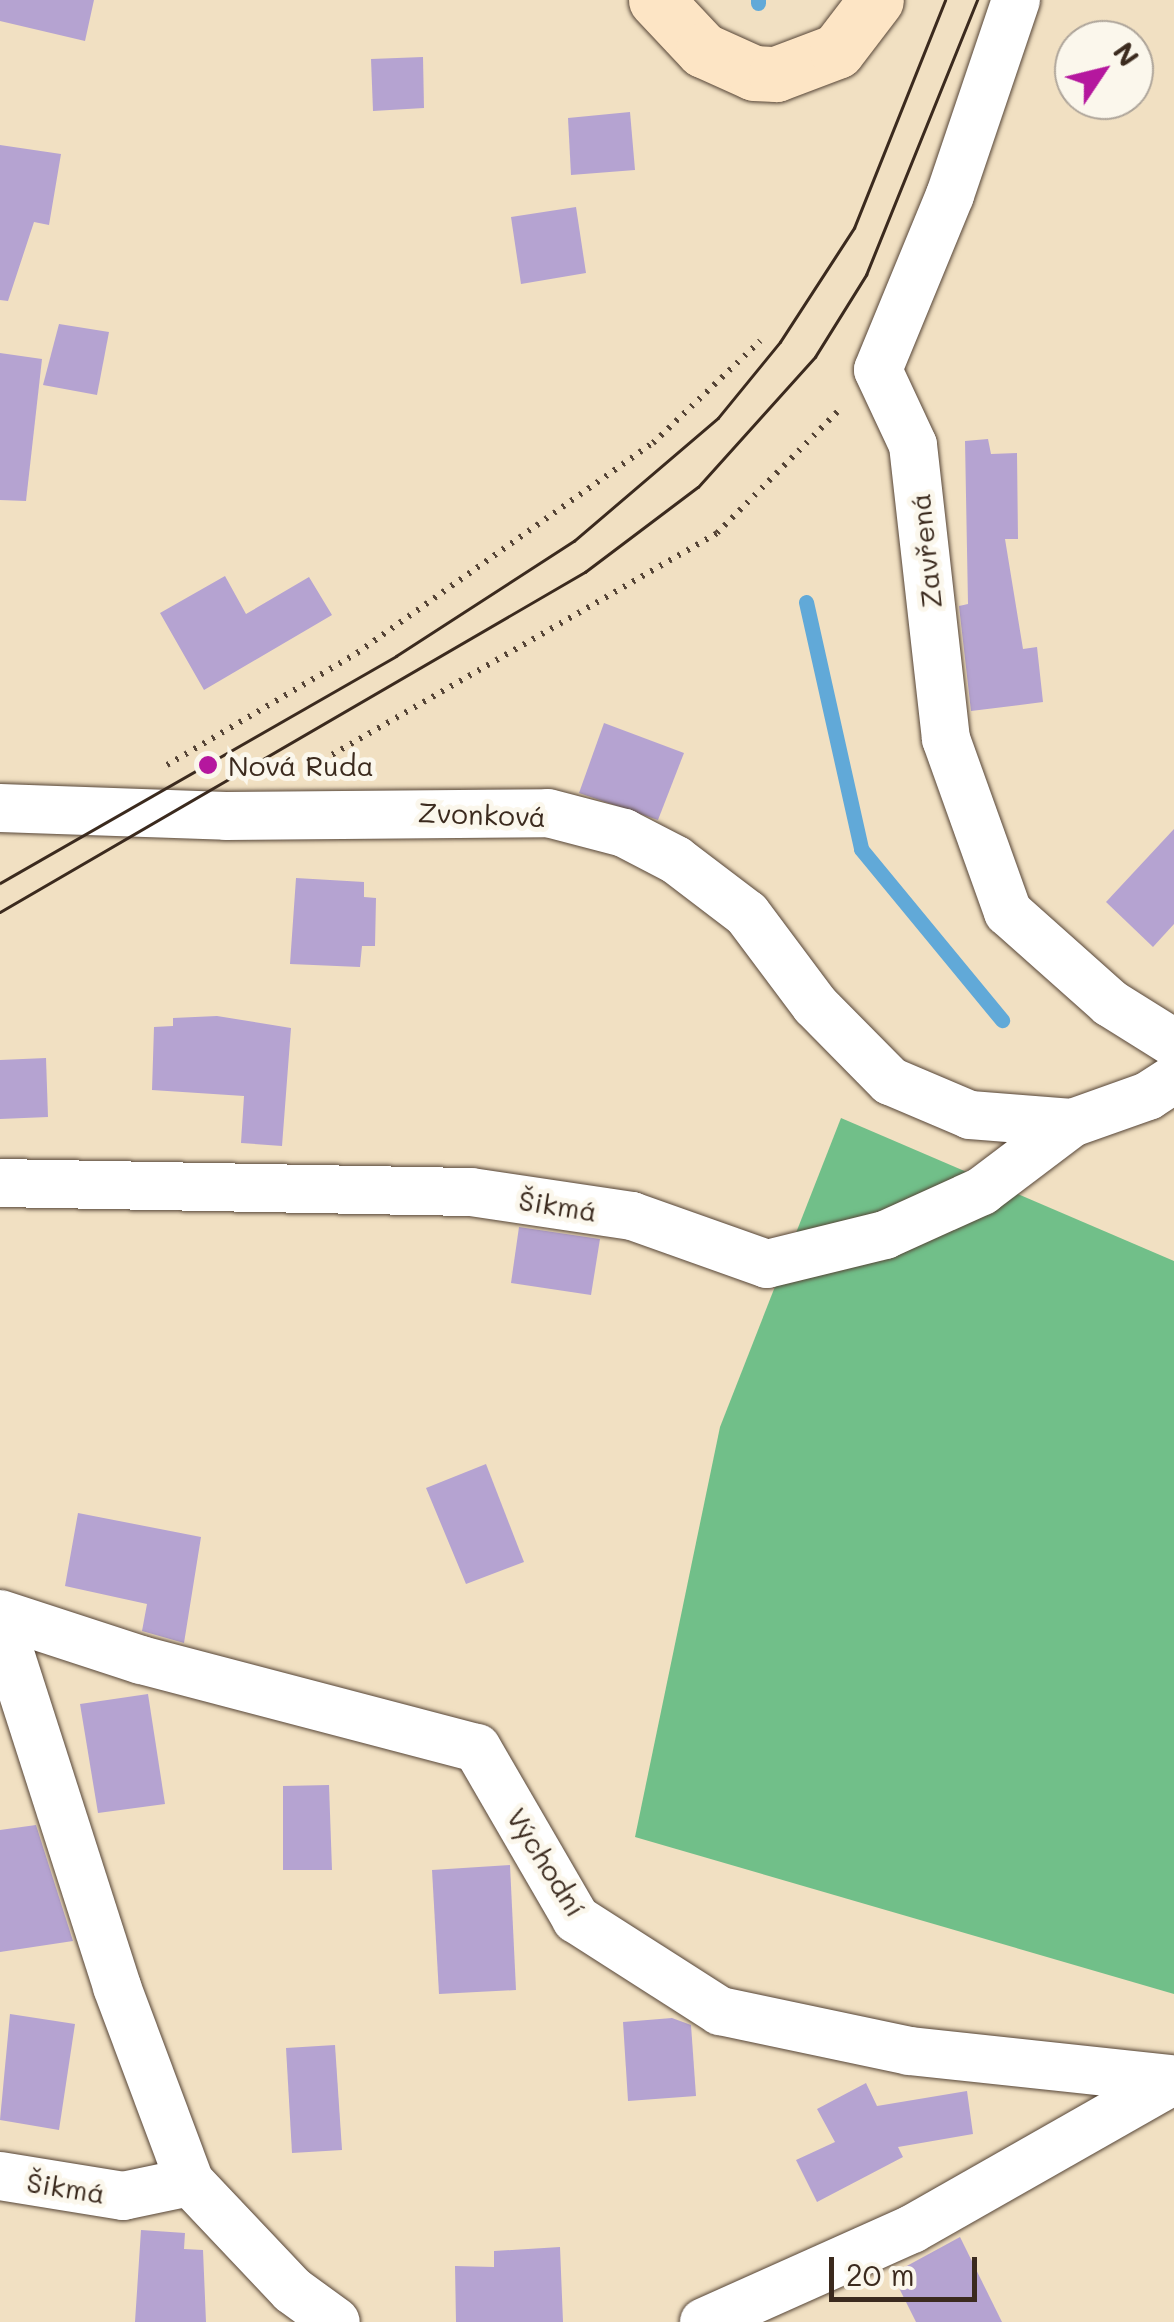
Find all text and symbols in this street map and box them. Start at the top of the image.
north arrow [1054,20,1154,120]
text: N [1106,35,1148,73]
street label: Zavřená [902,492,948,610]
place label: Nová Ruda [228,748,374,782]
marker: Nová Ruda [197,754,219,776]
street label: Zvonková [417,795,547,833]
street label: Šikmá [516,1182,600,1228]
street label: Východní [500,1801,594,1923]
street label: Šikmá [24,2164,108,2210]
scale bar [834,2237,982,2299]
text: 20 m [846,2254,915,2294]

